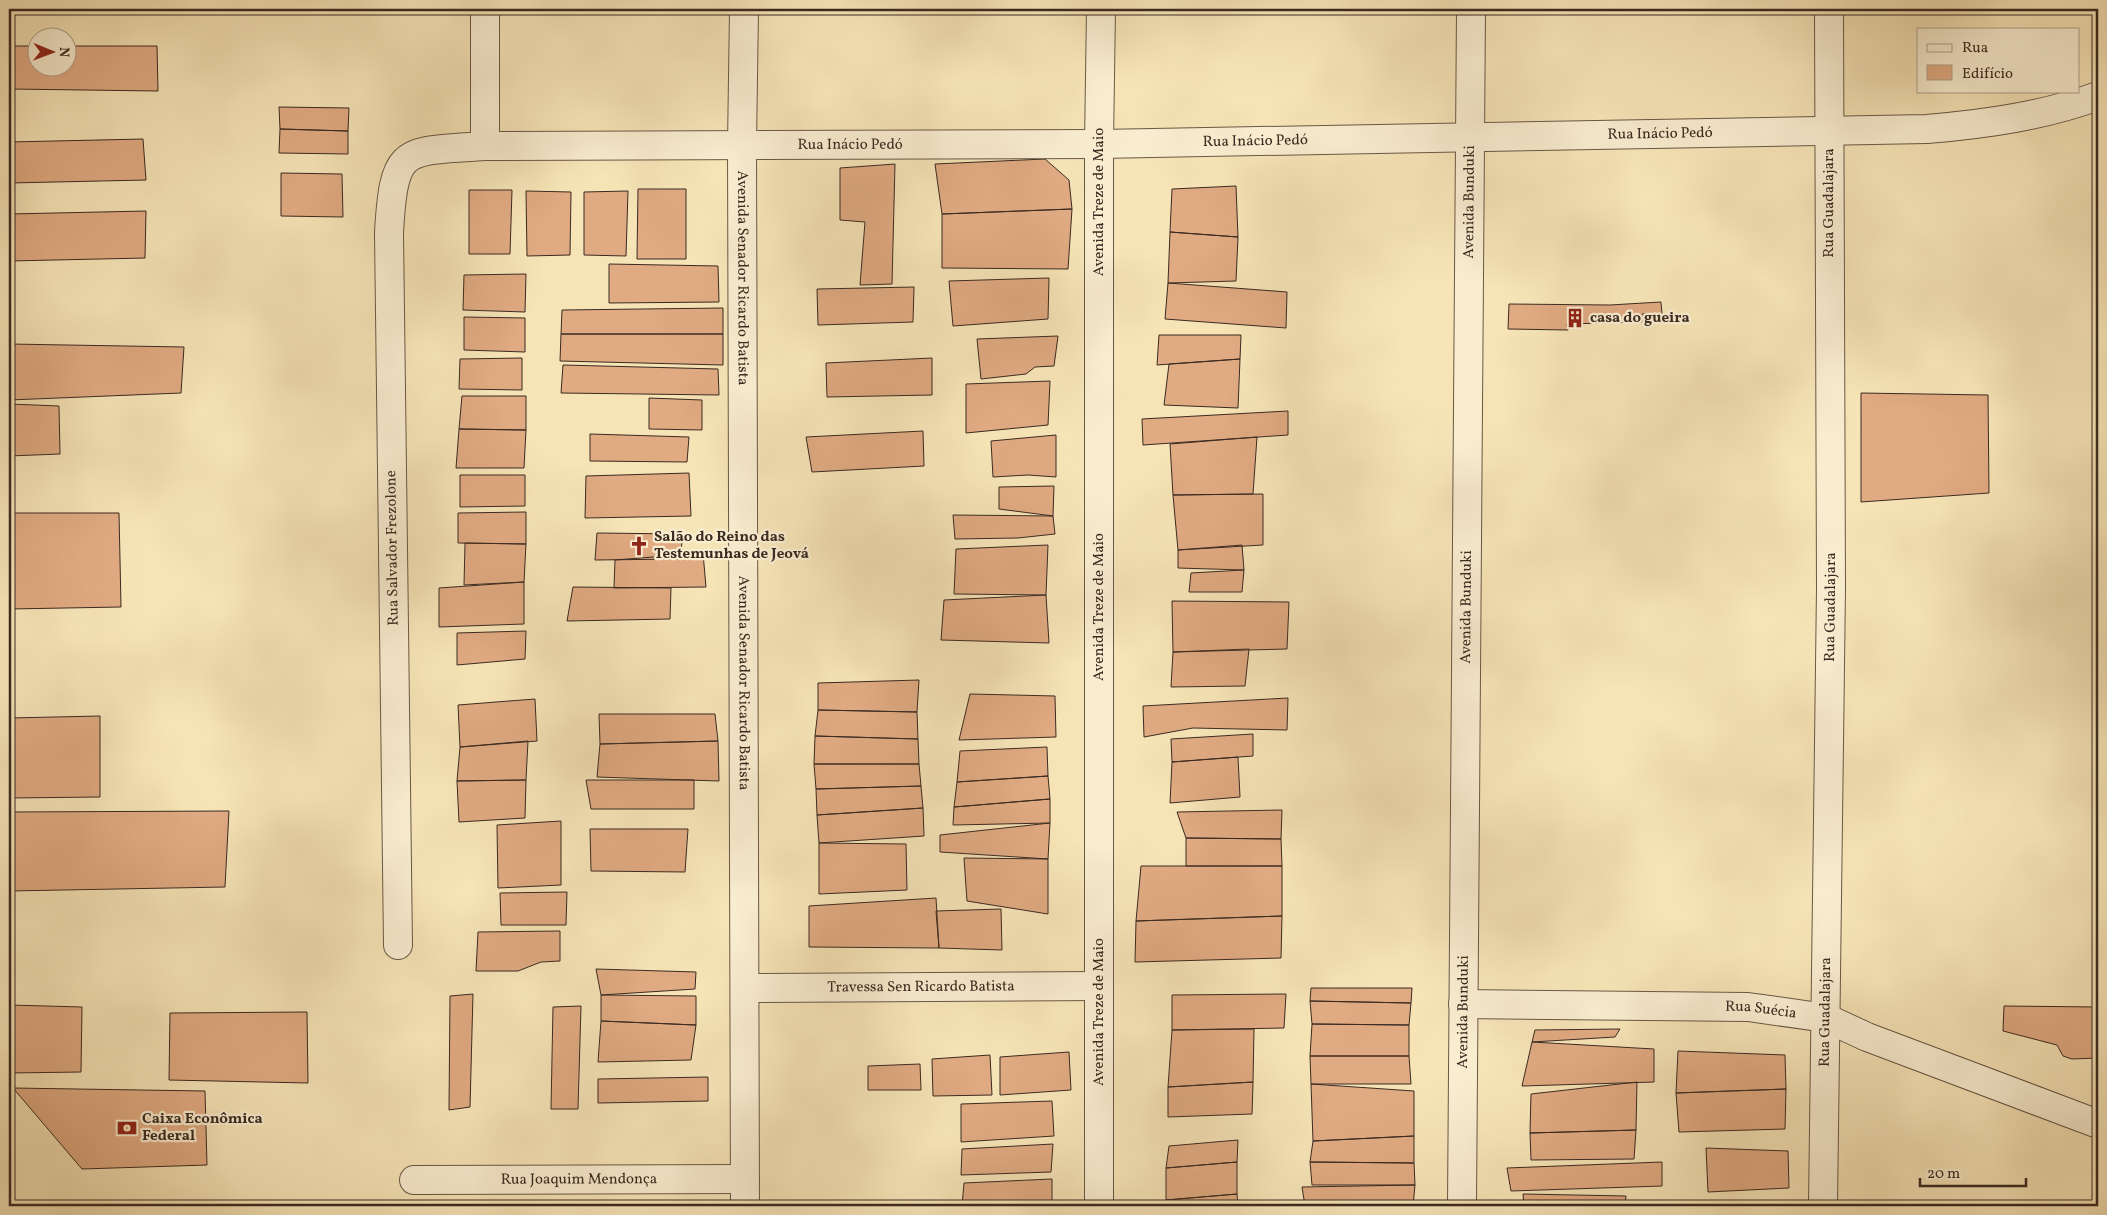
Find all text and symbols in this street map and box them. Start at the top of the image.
north arrow [28,28,78,78]
legend [1917,28,2080,92]
text: Rua [1962,38,1988,59]
text: N [54,47,73,57]
text: Edifício [1962,64,2013,85]
street label: Rua Inácio Pedó [1607,122,1713,145]
street label: Avenida Treze de Maio [1089,128,1110,276]
street label: Rua Inácio Pedó [1202,130,1308,153]
street label: Rua Inácio Pedó [798,134,903,155]
street label: Avenida Bunduki [1459,145,1480,259]
street label: Rua Guadalajara [1819,148,1840,258]
street label: Avenida Senador Ricardo Batista [732,170,753,385]
building icon: casa do gueira [1564,307,1586,329]
place label: casa do gueira [1590,308,1690,329]
street label: Rua Salvador Frezolone [381,470,405,626]
place label: Salão do Reino das Testemunhas de Jeová [654,527,809,565]
street label: Avenida Treze de Maio [1089,533,1110,681]
church icon: Salão do Reino das Testemunhas de Jeová [628,535,650,557]
street label: Avenida Bunduki [1456,550,1477,664]
street label: Rua Guadalajara [1820,552,1842,662]
street label: Avenida Senador Ricardo Batista [733,575,754,790]
street label: Avenida Treze de Maio [1089,938,1110,1086]
street label: Avenida Bunduki [1453,955,1474,1069]
street label: Rua Guadalajara [1814,957,1837,1067]
street label: Travessa Sen Ricardo Batista [827,976,1015,998]
street label: Rua Suécia [1725,996,1798,1024]
place label: Caixa Econômica Federal [142,1109,263,1147]
bank icon: Caixa Econômica Federal [116,1117,138,1139]
scale bar [1920,1155,2026,1187]
text: 20 m [1927,1164,1960,1185]
street label: Rua Joaquim Mendonça [501,1169,657,1190]

